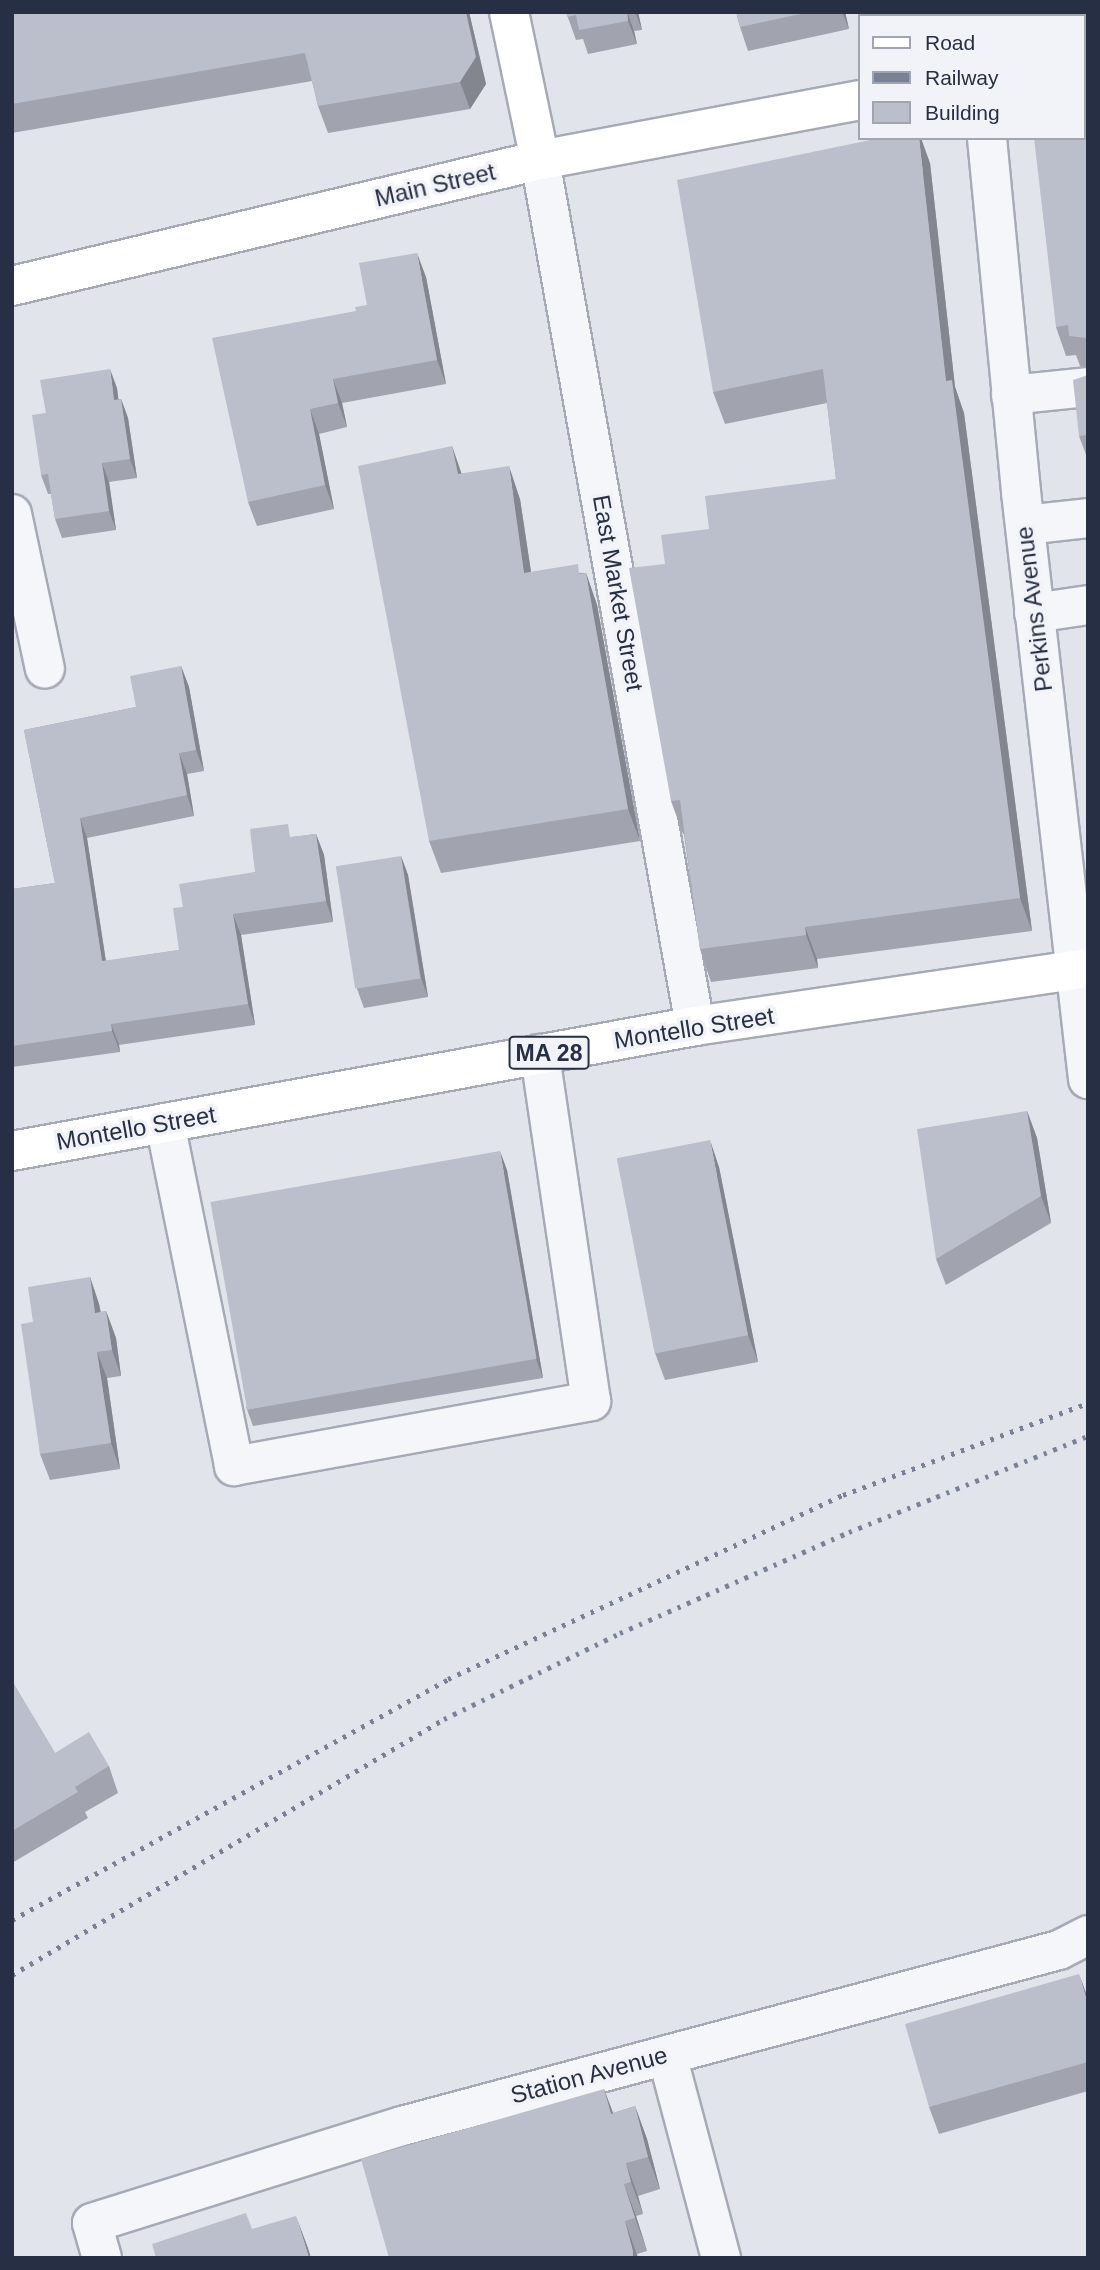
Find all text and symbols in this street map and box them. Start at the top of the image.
legend [858,14,1086,140]
text: Road [925,31,975,54]
text: Railway [925,66,999,89]
text: Building [925,101,1000,124]
street label: Main Street [372,157,498,213]
street label: East Market Street [587,493,649,693]
street label: Perkins Avenue [1009,524,1059,694]
street label: Montello Street [612,1001,776,1055]
road number: MA 28 [507,1034,591,1072]
street label: Montello Street [54,1100,218,1156]
street label: Station Avenue [507,2040,671,2110]

